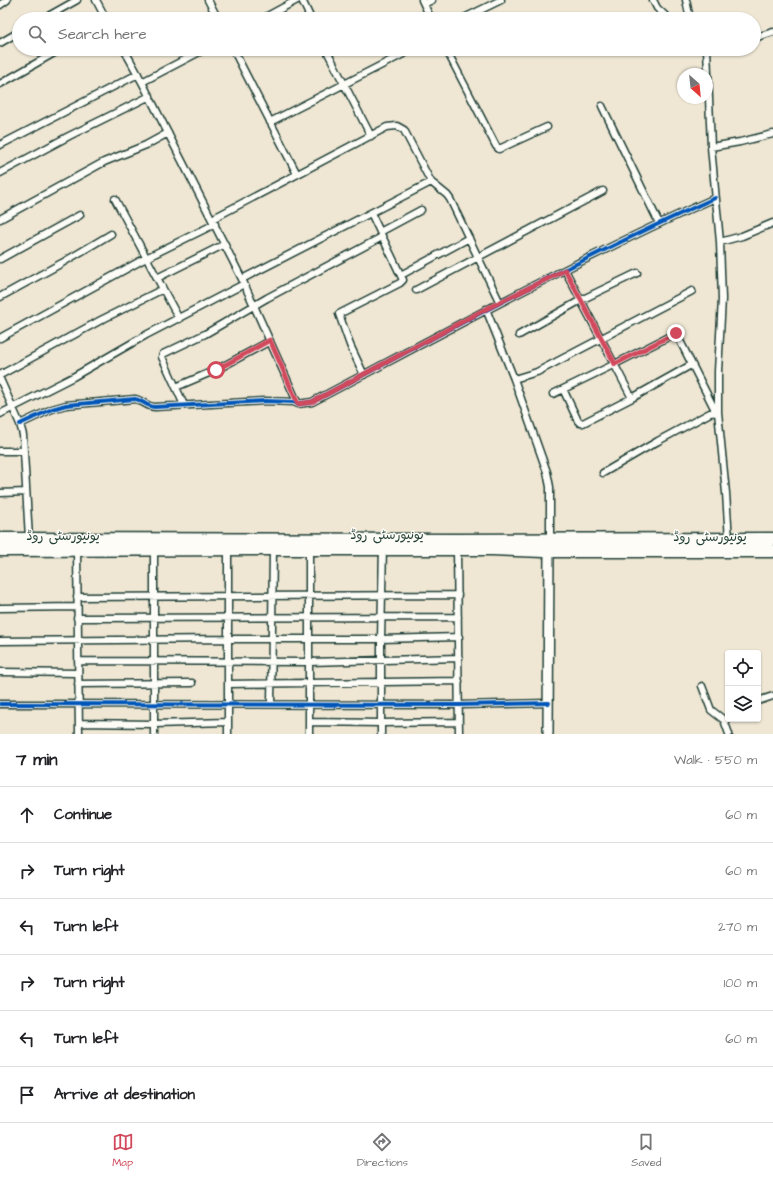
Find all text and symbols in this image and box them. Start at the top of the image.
search box [12,12,761,56]
icon: search [26,23,48,45]
text: Search here [58,24,147,45]
north arrow [677,68,713,104]
route end [667,324,685,342]
route start [207,361,225,379]
street label: یونیورسٹی روڈ [350,526,424,544]
street label: یونیورسٹی روڈ [26,527,100,545]
street label: یونیورسٹی روڈ [673,528,747,546]
map controls [725,650,761,722]
button: locate [725,650,761,686]
button: layers [725,686,761,722]
text: 7 min [16,748,58,772]
text: Walk · 550 m [674,751,757,769]
icon: ahead [16,804,38,826]
text: Continue [54,804,112,825]
text: 60 m [725,806,757,824]
icon: right [16,860,38,882]
text: Turn right [54,860,125,881]
text: 60 m [725,862,757,880]
icon: left [16,916,38,938]
text: Turn left [54,916,118,937]
text: 270 m [718,918,757,936]
icon: right [16,972,38,994]
text: Turn right [54,972,125,993]
text: 100 m [724,974,757,992]
icon: left [16,1028,38,1050]
text: Turn left [54,1028,118,1049]
text: 60 m [725,1030,757,1048]
icon: arrive [16,1084,38,1106]
text: Arrive at destination [54,1084,195,1105]
tab: Map [112,1131,134,1170]
tab: Directions [357,1131,408,1170]
tab: Saved [631,1131,661,1170]

